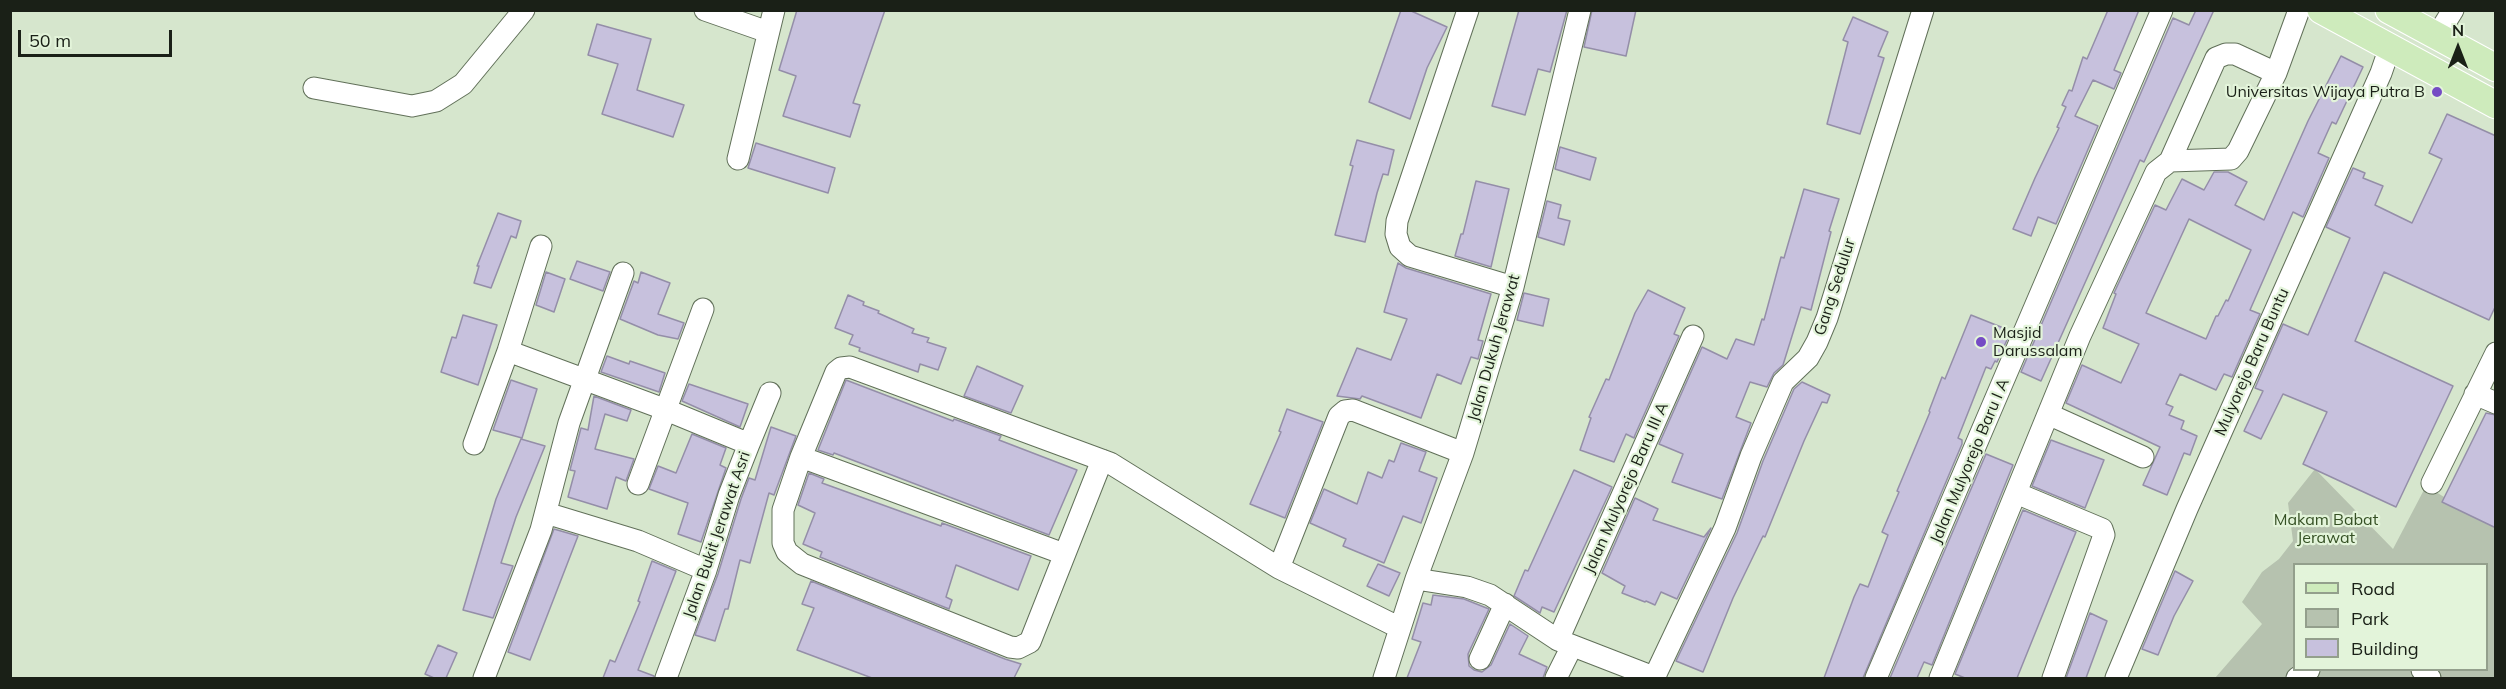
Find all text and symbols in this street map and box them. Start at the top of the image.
scale bar [21,18,176,56]
north arrow [2428,18,2488,78]
text: N [2452,20,2464,40]
text: 50 m [29,29,71,52]
place label: Universitas Wijaya Putra B [2226,82,2425,102]
marker: Universitas Wijaya Putra B [2430,85,2444,99]
street label: Gang Sedulur [1810,236,1860,338]
street label: Jalan Dukuh Jerawat [1464,272,1524,424]
street label: Mulyorejo Baru Buntu [2211,285,2293,439]
place label: Masjid Darussalam [1993,323,2083,361]
marker: Masjid Darussalam [1974,335,1988,349]
street label: Jalan Mulyorejo Baru I A [1927,376,2013,546]
street label: Jalan Mulyorejo Baru III A [1579,399,1673,577]
street label: Jalan Bukit Jerawat Asri [679,449,755,621]
park label: Makam Babat Jerawat [2274,510,2378,548]
legend [2293,563,2488,671]
text: Road [2351,577,2395,600]
text: Park [2351,607,2389,630]
text: Building [2351,637,2419,660]

